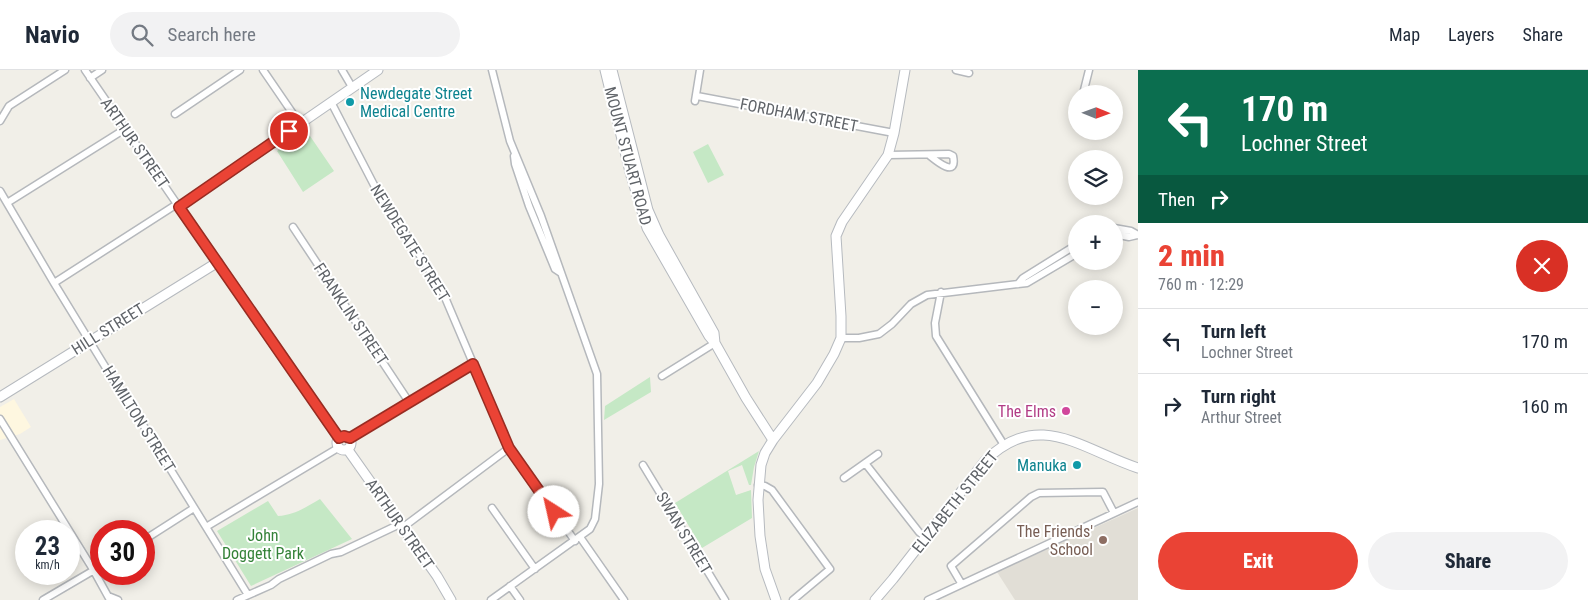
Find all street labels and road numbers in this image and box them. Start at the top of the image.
street label: MOUNT STUART ROAD [600,85,656,227]
street label: ARTHUR STREET [97,94,173,192]
street label: FORDHAM STREET [739,94,859,136]
street label: NEWDEGATE STREET [366,181,454,305]
street label: FRANKLIN STREET [310,259,392,369]
street label: HILL STREET [68,299,148,359]
street label: HAMILTON STREET [99,362,179,476]
street label: ELIZABETH STREET [908,447,1002,557]
street label: ARTHUR STREET [362,475,438,573]
street label: SWAN STREET [652,488,716,578]

